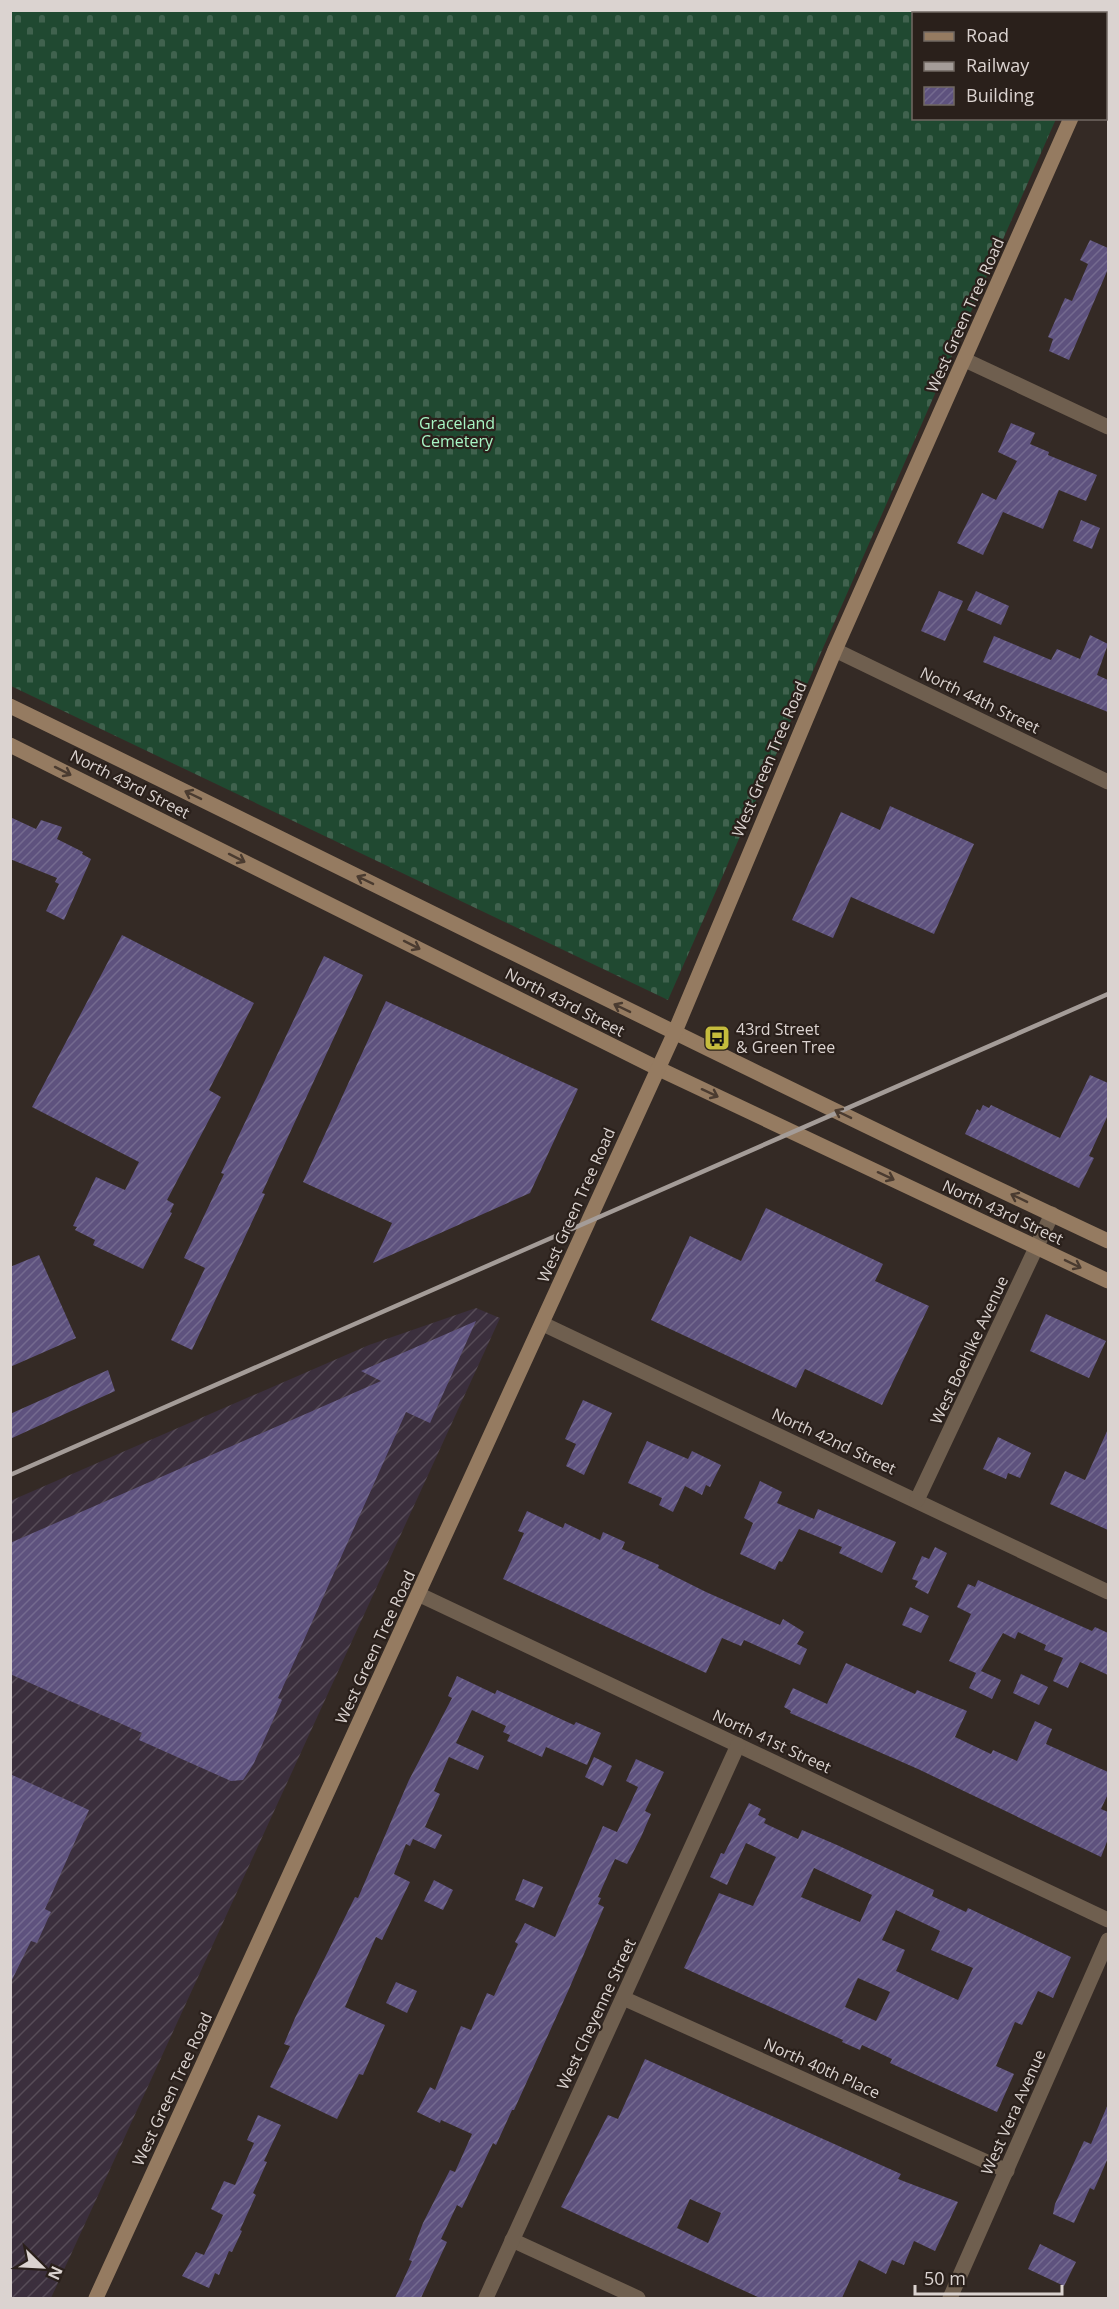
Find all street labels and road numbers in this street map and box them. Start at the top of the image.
street label: West Green Tree Road [921,234,1009,396]
street label: North 44th Street [917,661,1044,739]
street label: West Green Tree Road [726,678,812,840]
street label: North 43rd Street [66,744,194,824]
street label: North 43rd Street [501,962,629,1042]
street label: West Green Tree Road [532,1124,620,1286]
street label: North 43rd Street [939,1174,1067,1250]
street label: West Boehlke Avenue [925,1272,1013,1428]
street label: North 42nd Street [768,1403,900,1480]
street label: West Green Tree Road [330,1567,420,1727]
street label: North 41st Street [709,1704,835,1778]
street label: West Cheyenne Street [551,1935,641,2093]
street label: West Green Tree Road [127,2009,217,2169]
street label: North 40th Place [760,2033,884,2103]
street label: West Vera Avenue [975,2046,1051,2178]

